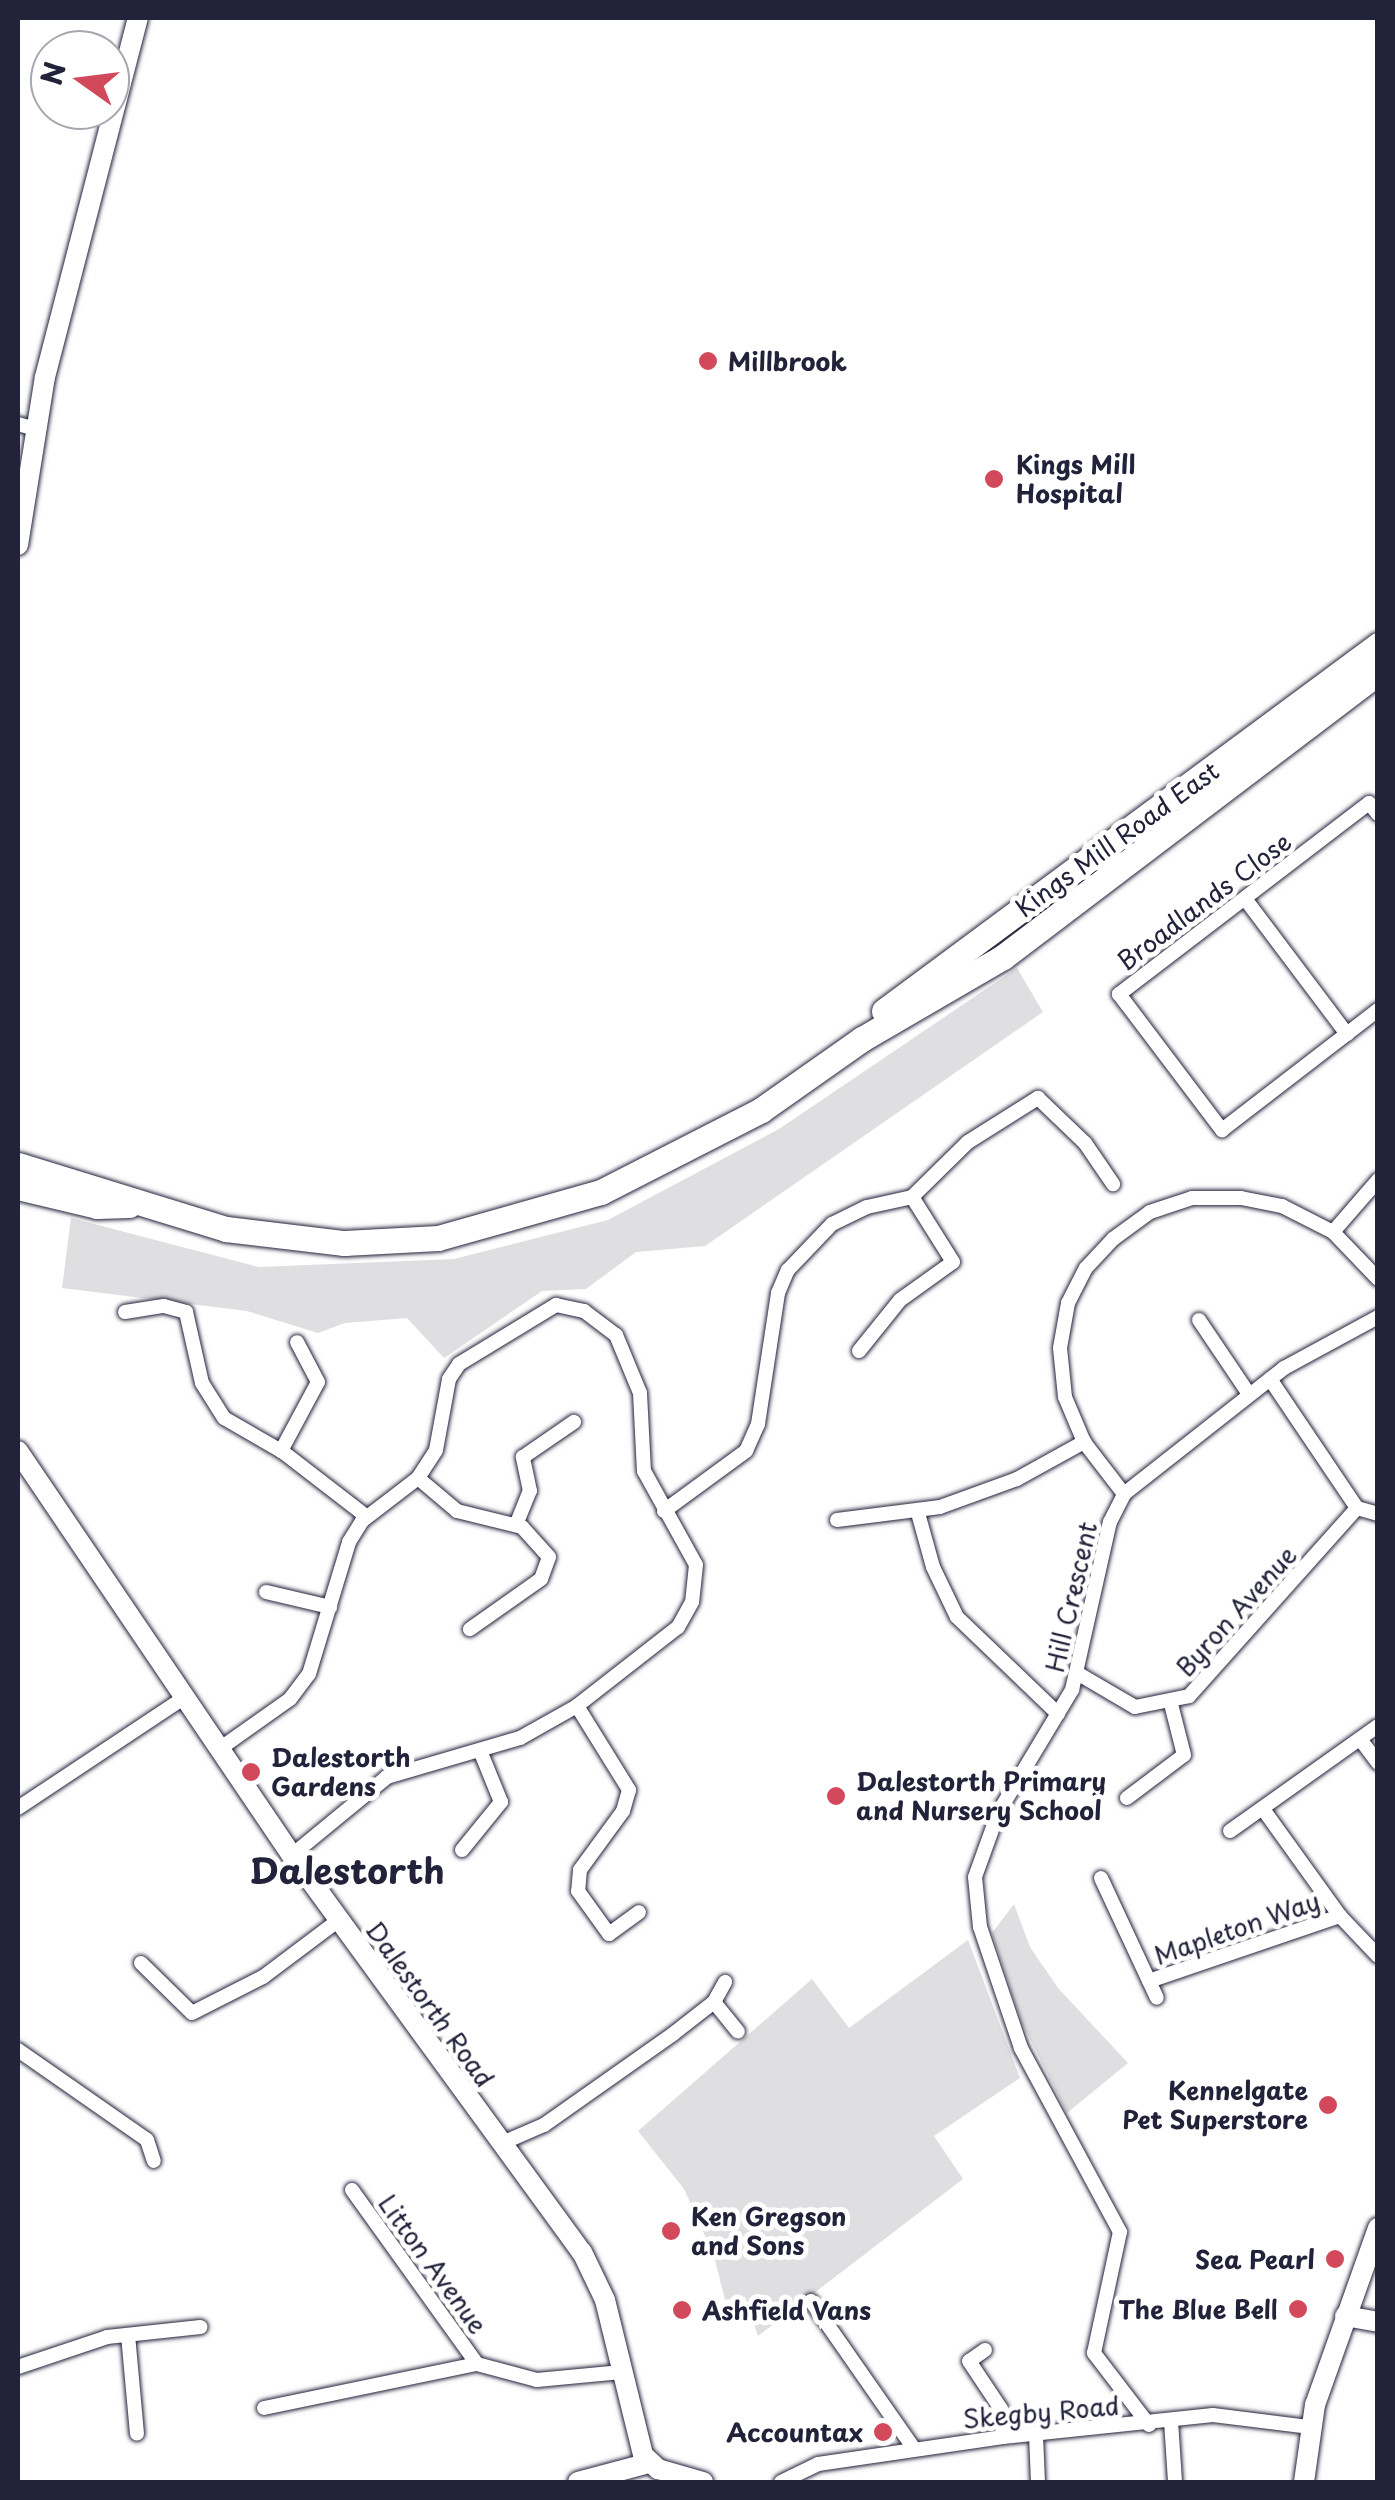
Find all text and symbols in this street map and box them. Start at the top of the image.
north arrow [30,30,130,130]
text: N [29,57,76,89]
place label: Millbrook [728,346,847,376]
marker: Millbrook [697,350,719,372]
place label: Kings Mill Hospital [1016,450,1136,509]
marker: Kings Mill Hospital [981,466,1007,492]
street label: Kings Mill Road East [1009,755,1225,923]
street label: Broadlands Close [1112,826,1296,976]
street label: Hill Crescent [1039,1519,1103,1675]
street label: Byron Avenue [1170,1540,1302,1682]
place label: Dalestorth Gardens [271,1743,411,1802]
marker: Dalestorth Gardens [240,1761,262,1783]
place label: Dalestorth Primary and Nursery School [856,1767,1107,1826]
marker: Dalestorth Primary and Nursery School [825,1785,847,1807]
district label: Dalestorth [249,1849,445,1891]
street label: Mapleton Way [1150,1886,1324,1970]
street label: Dalestorth Road [360,1915,500,2093]
place label: Kennelgate Pet Superstore [1121,2076,1308,2135]
marker: Kennelgate Pet Superstore [1317,2094,1339,2116]
street label: Litton Avenue [373,2189,493,2339]
place label: Ken Gregson and Sons [691,2202,849,2261]
marker: Ken Gregson and Sons [660,2220,682,2242]
place label: Sea Pearl [1195,2244,1315,2274]
marker: Sea Pearl [1324,2248,1346,2270]
place label: The Blue Bell [1115,2294,1278,2324]
place label: Ashfield Vans [702,2295,872,2325]
marker: The Blue Bell [1287,2298,1309,2320]
marker: Ashfield Vans [671,2299,693,2321]
street label: Skegby Road [962,2390,1120,2434]
place label: Accountax [726,2417,863,2447]
marker: Accountax [872,2421,894,2443]

